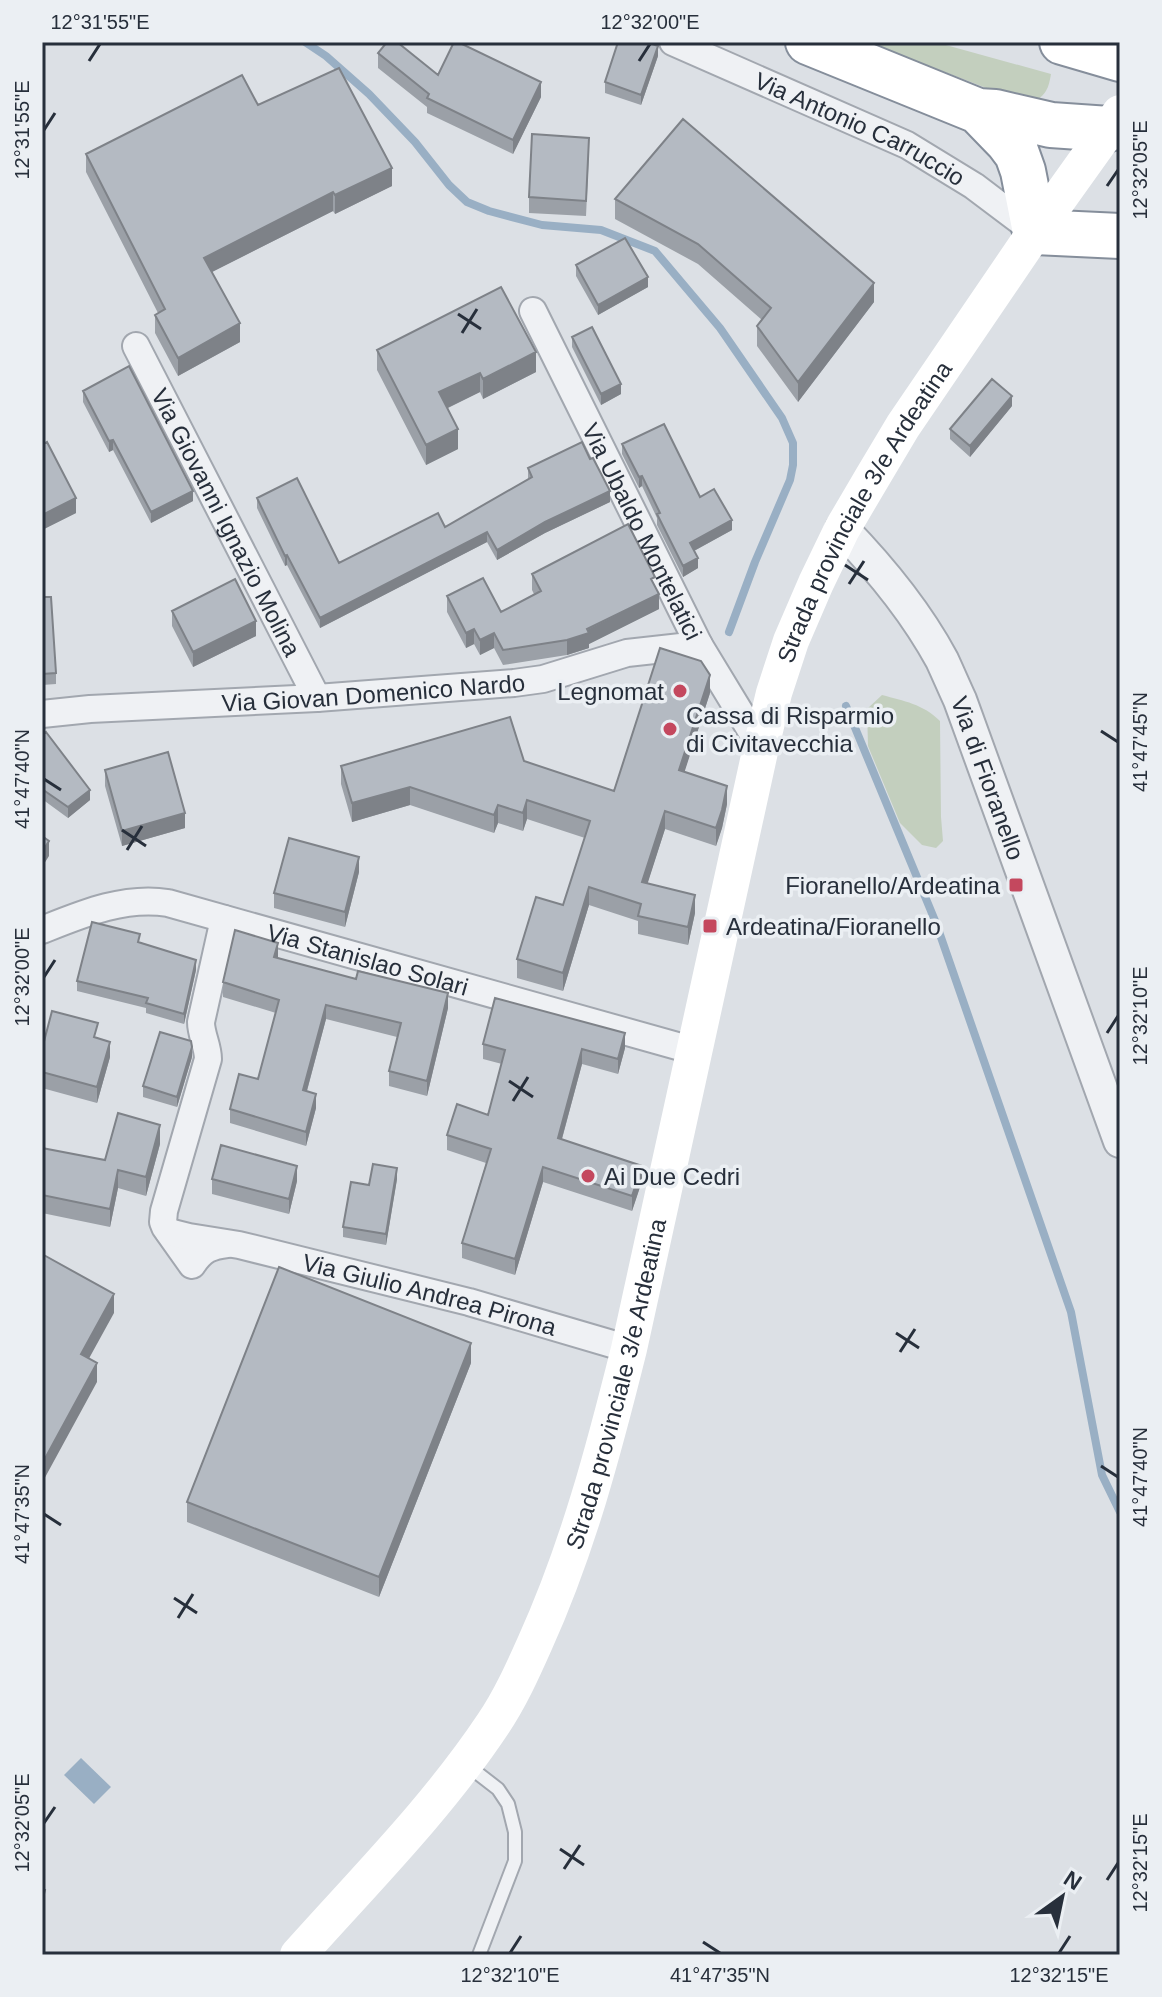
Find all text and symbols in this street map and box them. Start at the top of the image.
text: 12°31'55"E [51,11,150,33]
text: 12°32'00"E [601,11,700,33]
street label: Via Antonio Carruccio [751,66,970,191]
text: 12°31'55"E [11,81,33,180]
text: 12°32'05"E [1129,121,1151,220]
street label: Strada provinciale 3/e Ardeatina [771,355,957,666]
street label: Via Giovanni Ignazio Molina [147,384,307,661]
street label: Via Ubaldo Montelatici [577,418,708,644]
street label: Via Giovan Domenico Nardo [221,668,527,716]
place label: Legnomat [557,678,664,705]
marker: Legnomat [671,682,689,700]
text: 41°47'45"N [1129,692,1151,792]
street label: Via di Fioranello [946,693,1030,863]
place label: Cassa di Risparmio di Civitavecchia [686,702,894,757]
marker: Cassa di Risparmio di Civitavecchia [661,720,679,738]
text: 41°47'40"N [11,729,33,829]
place label: Fioranello/Ardeatina [785,872,1001,899]
marker: Fioranello/Ardeatina [1007,876,1025,894]
place label: Ardeatina/Fioranello [726,913,941,940]
marker: Ardeatina/Fioranello [701,917,719,935]
street label: Via Stanislao Solari [264,918,471,1000]
text: 12°32'00"E [11,928,33,1027]
text: 12°32'10"E [1129,967,1151,1066]
place label: Ai Due Cedri [604,1163,740,1190]
marker: Ai Due Cedri [579,1167,597,1185]
street label: Strada provinciale 3/e Ardeatina [560,1215,671,1553]
street label: Via Giulio Andrea Pirona [300,1248,560,1341]
text: 41°47'40"N [1129,1427,1151,1527]
text: 41°47'35"N [11,1464,33,1564]
text: 12°32'05"E [11,1774,33,1873]
text: 12°32'15"E [1129,1814,1151,1913]
north arrow [1022,1857,1102,1937]
text: N [1059,1866,1086,1895]
text: 12°32'10"E [461,1964,560,1986]
text: 41°47'35"N [670,1964,770,1986]
text: 12°32'15"E [1010,1964,1109,1986]

